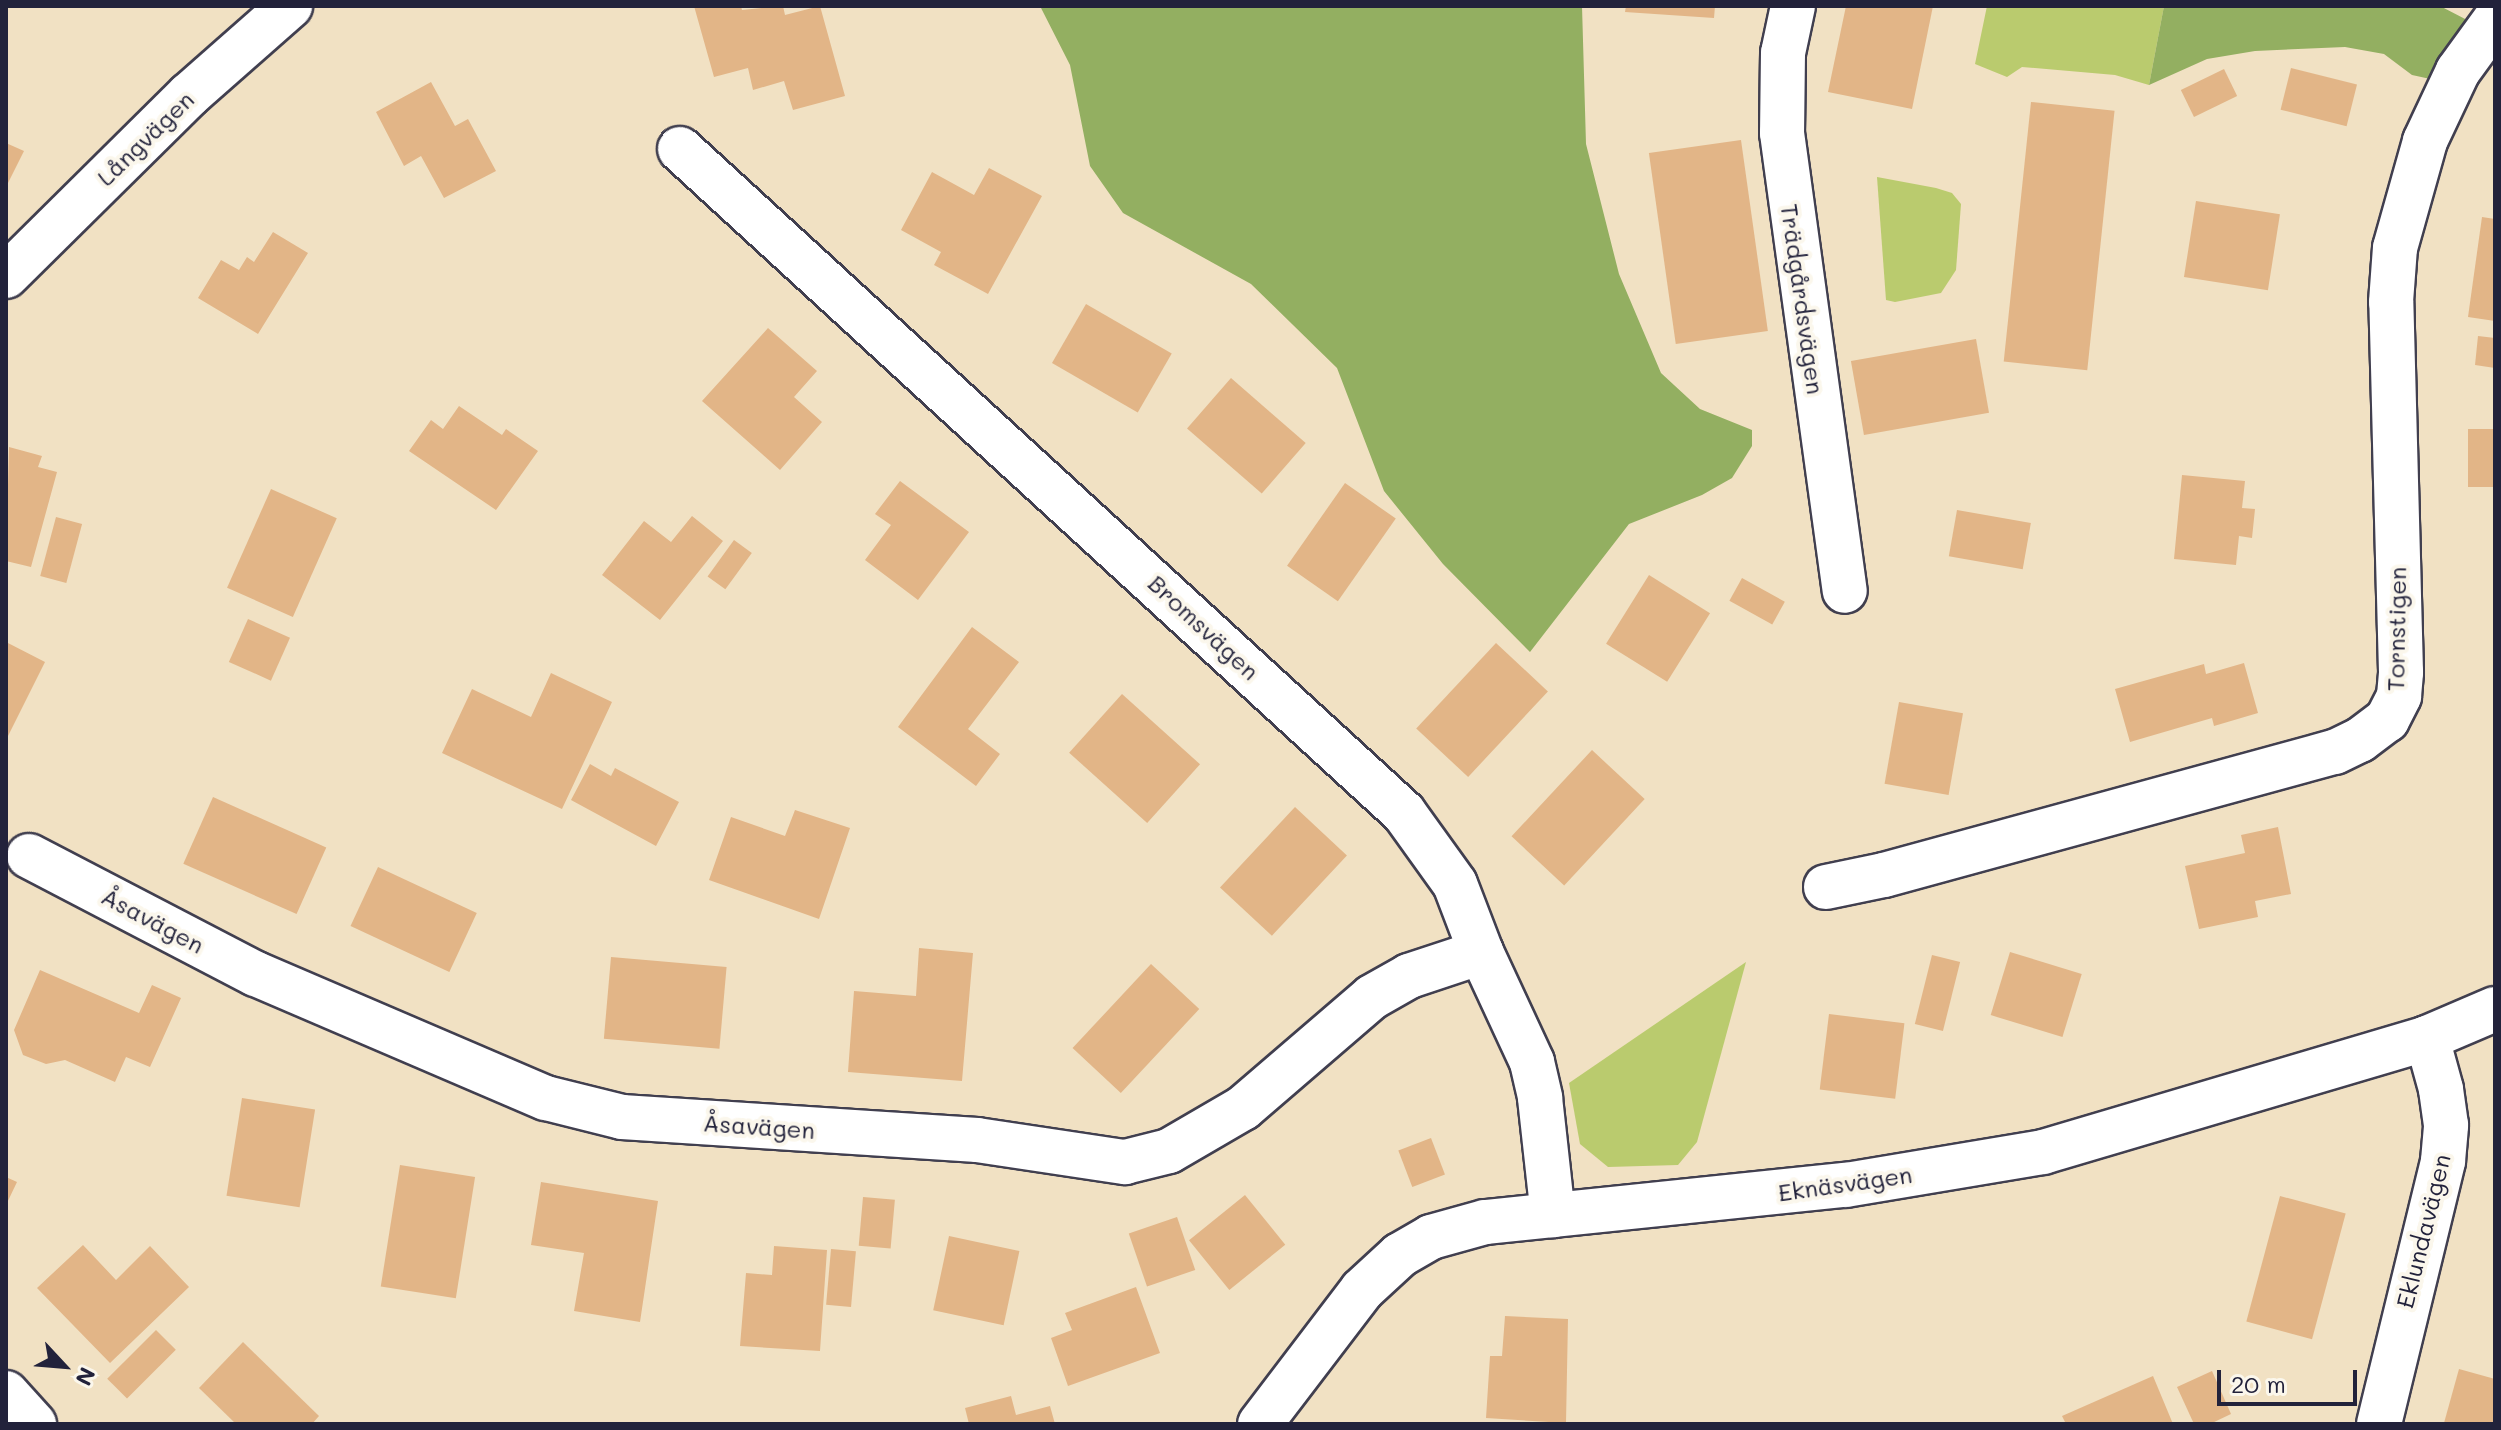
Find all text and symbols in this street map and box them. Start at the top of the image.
street label: Långvägen [91,85,199,191]
street label: Trädgårdsvägen [1775,202,1831,396]
street label: Tornstigen [2381,566,2411,692]
street label: Bromsvägen [1143,568,1265,686]
street label: Åsavägen [97,881,209,959]
street label: Åsavägen [702,1108,816,1144]
street label: Eklundavägen [2390,1151,2456,1311]
street label: Eknäsvägen [1776,1159,1914,1207]
north arrow [24,1326,104,1406]
scale bar [2221,1354,2361,1404]
text: N [69,1363,103,1391]
text: 20 m [2231,1368,2286,1399]

